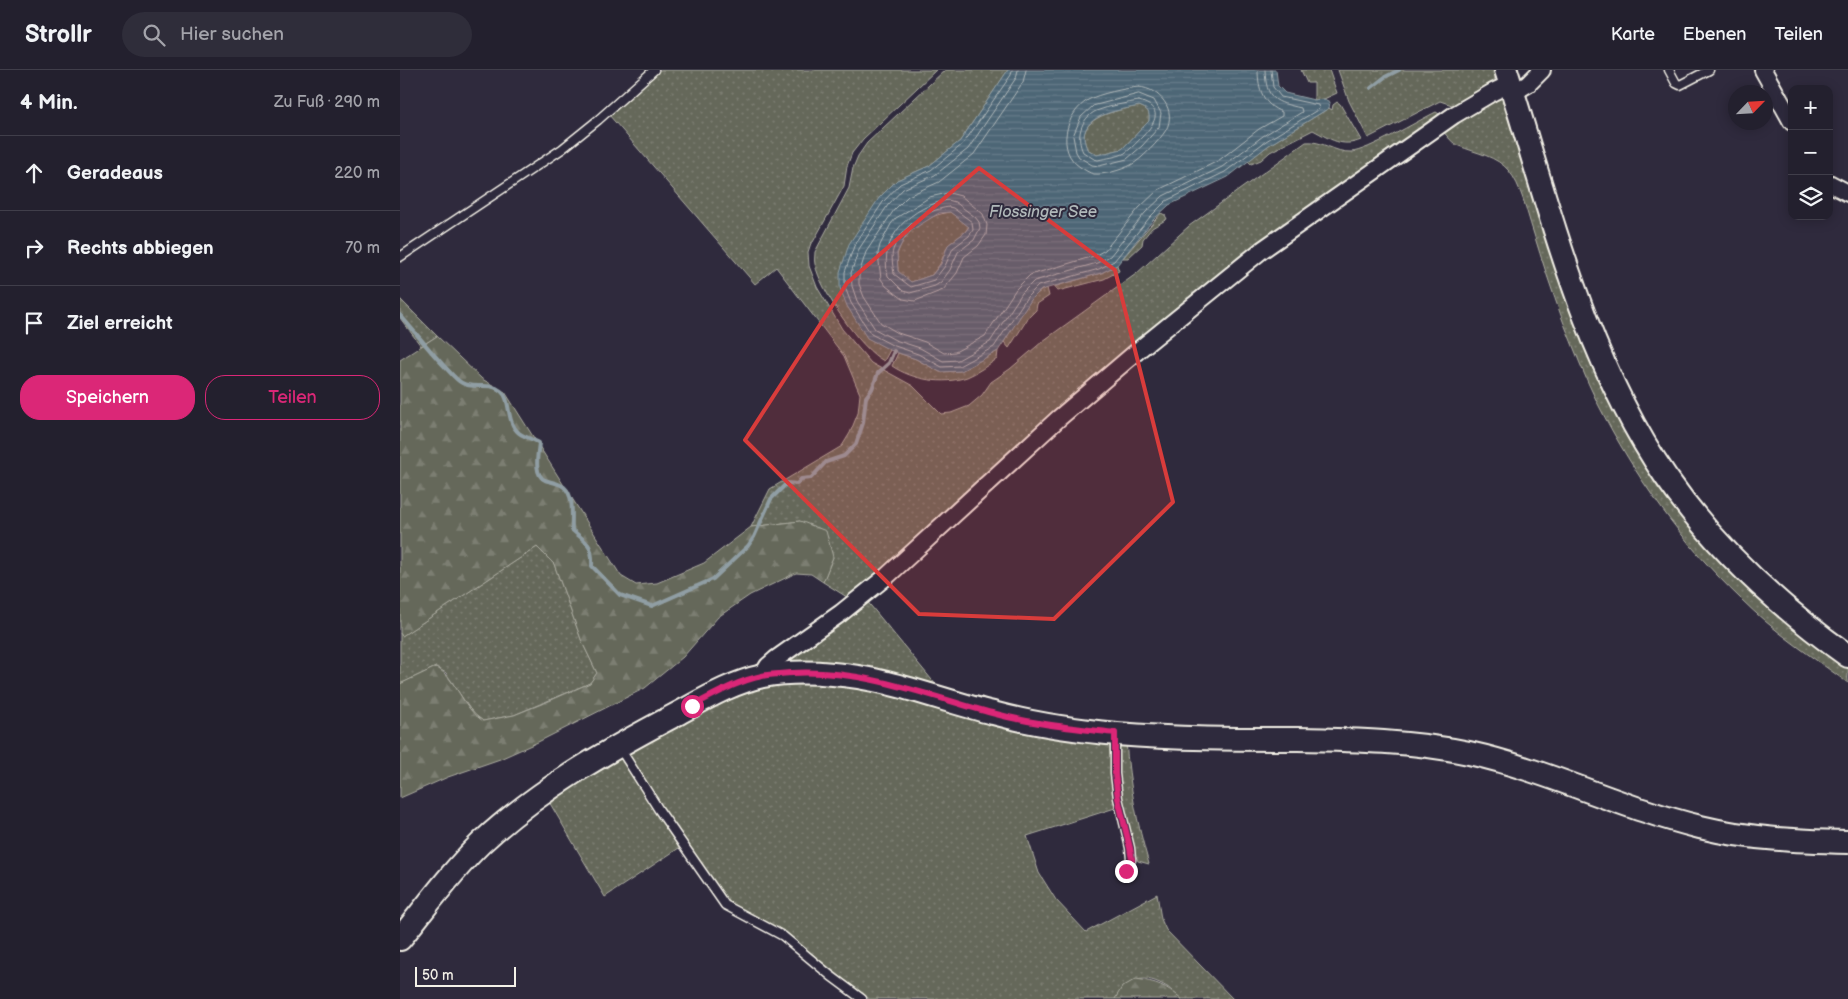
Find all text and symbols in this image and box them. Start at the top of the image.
search box [122,12,472,57]
text: Strollr [25,20,92,49]
icon: search [140,21,168,49]
text: Hier suchen [180,23,284,46]
text: Karte [1611,24,1655,45]
text: Ebenen [1683,24,1746,45]
text: Teilen [1774,24,1823,45]
north arrow [1728,85,1773,130]
map controls [1788,85,1833,220]
button: + [1788,85,1833,130]
text: 4 Min. [20,90,78,115]
text: Zu Fuß · 290 m [274,93,380,112]
button: − [1788,130,1833,175]
icon: ahead [20,159,48,187]
text: Geradeaus [67,162,163,185]
text: 220 m [334,164,380,183]
button: layers [1788,175,1833,220]
water label: Flossinger See [989,203,1097,222]
icon: right [20,234,48,262]
text: Rechts abbiegen [67,237,214,260]
text: 70 m [345,239,380,258]
icon: arrive [20,309,48,337]
text: Ziel erreicht [67,312,173,335]
button: Speichern [20,375,195,420]
button: Teilen [205,375,380,420]
route start [681,695,704,718]
route end [1115,860,1138,883]
scale bar [415,964,516,987]
text: 50 m [422,967,454,984]

